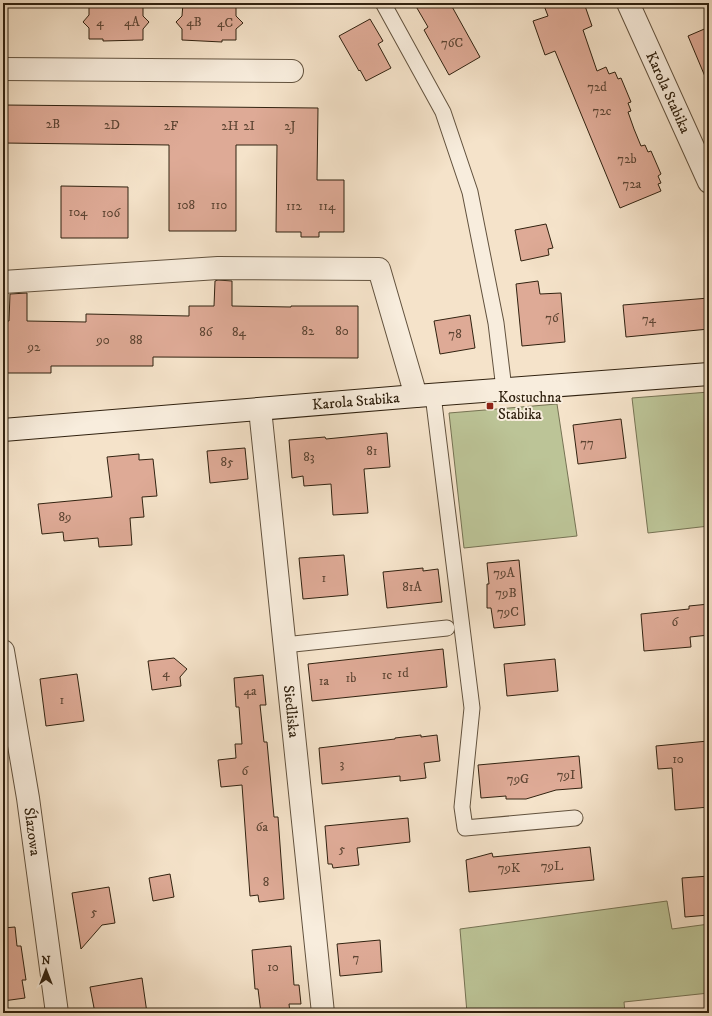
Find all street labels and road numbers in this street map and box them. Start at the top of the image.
street label: Karola Stabika [642,48,695,137]
street label: Karola Stabika [311,388,401,414]
street label: Siedliska [279,684,304,739]
street label: Ślazowa [20,806,45,858]

